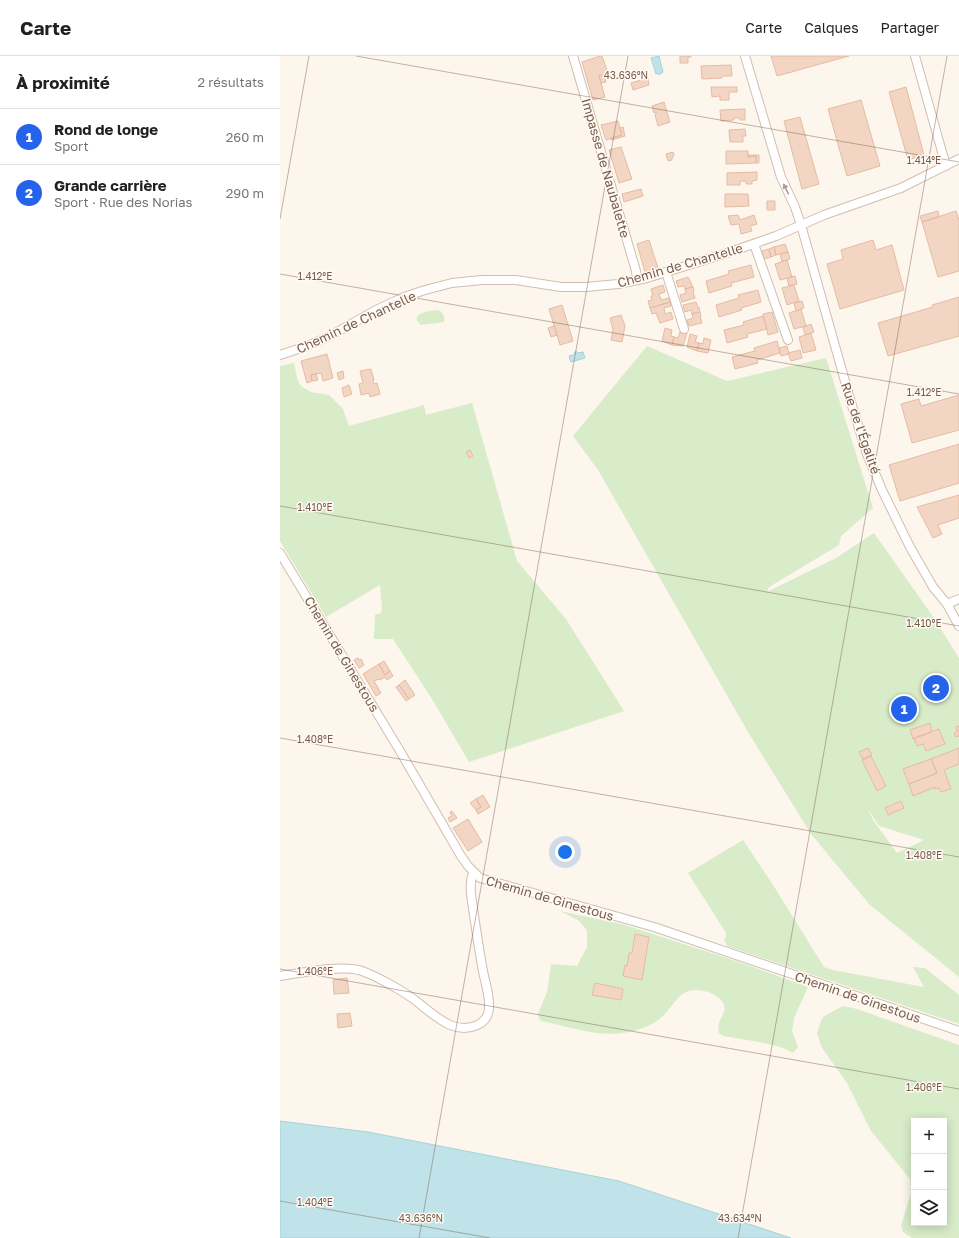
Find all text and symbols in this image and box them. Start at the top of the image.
text: Carte [20,16,71,39]
text: Carte [745,19,782,36]
text: Calques [804,19,859,36]
text: Partager [881,19,939,36]
text: 43.636°N [604,69,648,81]
text: À proximité [16,72,110,93]
text: 2 résultats [198,74,264,90]
street label: Impasse de Naubalette [578,97,634,239]
text: Rond de longe [54,120,158,138]
text: 1 [26,129,32,145]
text: 260 m [226,129,264,145]
text: Sport [54,138,89,154]
text: 1.414°E [907,154,941,166]
text: Grande carrière [54,176,167,194]
one-way arrow [783,184,789,195]
text: 2 [25,185,33,201]
text: 290 m [226,185,264,201]
text: Sport · Rue des Norias [54,194,192,210]
street label: Chemin de Chantelle [615,239,745,291]
text: 1.412°E [298,270,332,282]
street label: Chemin de Chantelle [294,287,418,357]
street label: Rue de l'Égalité [838,380,884,476]
text: 1.412°E [907,386,941,398]
text: 1.410°E [298,501,333,513]
street label: Chemin de Ginestous [301,593,383,715]
text: 1.410°E [907,617,942,629]
pin: 2 [923,673,949,703]
pin: 1 [891,694,917,724]
text: 1.408°E [297,733,333,745]
your location [555,842,575,862]
text: 1.408°E [906,849,942,861]
street label: Chemin de Ginestous [484,872,616,924]
text: 1.406°E [297,965,333,977]
street label: Chemin de Ginestous [793,968,923,1026]
text: 1.406°E [906,1081,942,1093]
map controls [911,1118,947,1226]
button: + [911,1118,947,1154]
button: − [911,1154,947,1190]
button: layers [911,1190,947,1226]
text: 1.404°E [297,1196,333,1208]
text: 43.636°N [399,1212,443,1224]
text: 43.634°N [718,1212,762,1224]

